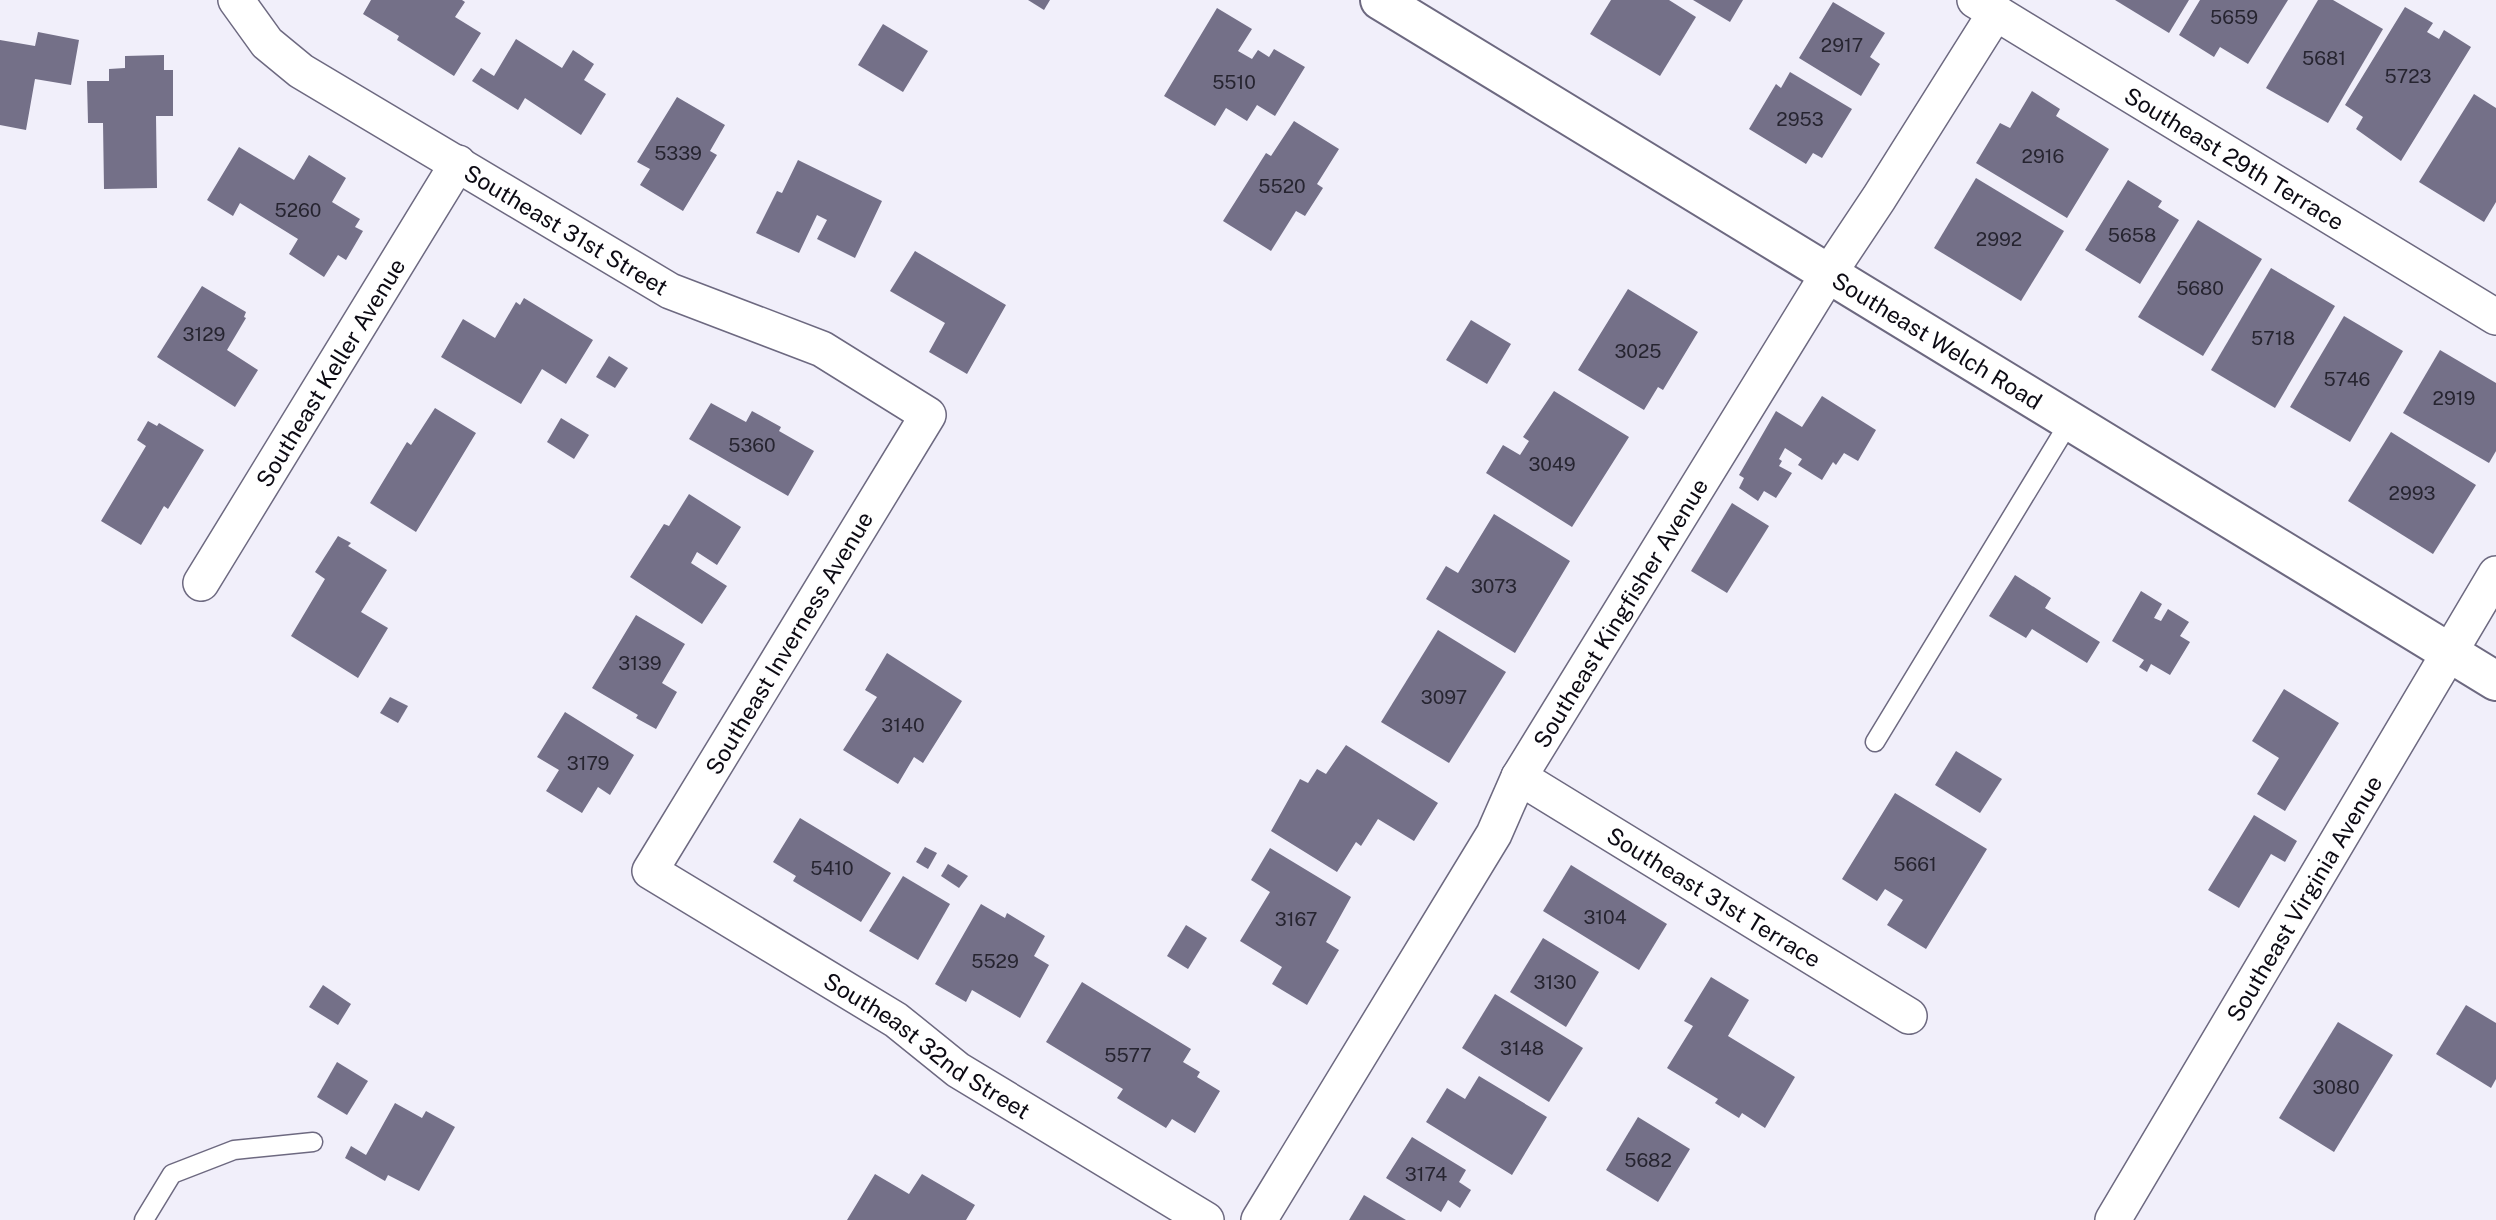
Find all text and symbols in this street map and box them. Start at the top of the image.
house number: 5659 [2210,6,2258,28]
house number: 2917 [1821,34,1863,56]
house number: 5681 [2302,47,2346,69]
house number: 5723 [2385,65,2432,87]
house number: 5510 [1212,71,1256,93]
street label: Southeast 29th Terrace [2120,81,2349,235]
house number: 2953 [1776,108,1824,130]
house number: 5339 [654,142,702,164]
house number: 2916 [2022,145,2064,167]
street label: Southeast 31st Street [460,158,673,300]
house number: 5520 [1258,175,1306,197]
house number: 5260 [275,199,321,221]
house number: 5658 [2108,224,2156,246]
house number: 2992 [1976,228,2022,250]
street label: Southeast Keller Avenue [250,253,410,492]
street label: Southeast Welch Road [1828,266,2047,414]
house number: 5680 [2176,277,2224,299]
house number: 3129 [183,323,225,345]
house number: 5718 [2251,327,2295,349]
house number: 3025 [1615,340,1661,362]
house number: 5746 [2324,368,2370,390]
house number: 2919 [2433,387,2475,409]
house number: 5360 [728,434,776,456]
house number: 3049 [1528,453,1576,475]
street label: Southeast Kingfisher Avenue [1527,473,1713,752]
house number: 2993 [2389,482,2435,504]
street label: Southeast Inverness Avenue [700,507,878,779]
house number: 3073 [1471,575,1517,597]
house number: 3139 [618,652,662,674]
house number: 3097 [1421,686,1467,708]
house number: 3140 [881,714,925,736]
house number: 3179 [567,752,609,774]
street label: Southeast Virginia Avenue [2220,770,2387,1026]
street label: Southeast 31st Terrace [1602,821,1826,972]
house number: 5661 [1893,853,1937,875]
house number: 5410 [810,857,854,879]
house number: 3104 [1583,906,1627,928]
house number: 3167 [1275,908,1317,930]
house number: 5529 [971,950,1019,972]
street label: Southeast 32nd Street [819,966,1035,1124]
house number: 3130 [1533,971,1577,993]
house number: 3148 [1500,1037,1544,1059]
house number: 5577 [1104,1044,1152,1066]
house number: 3080 [2312,1076,2360,1098]
house number: 5682 [1624,1149,1672,1171]
house number: 3174 [1405,1163,1447,1185]

